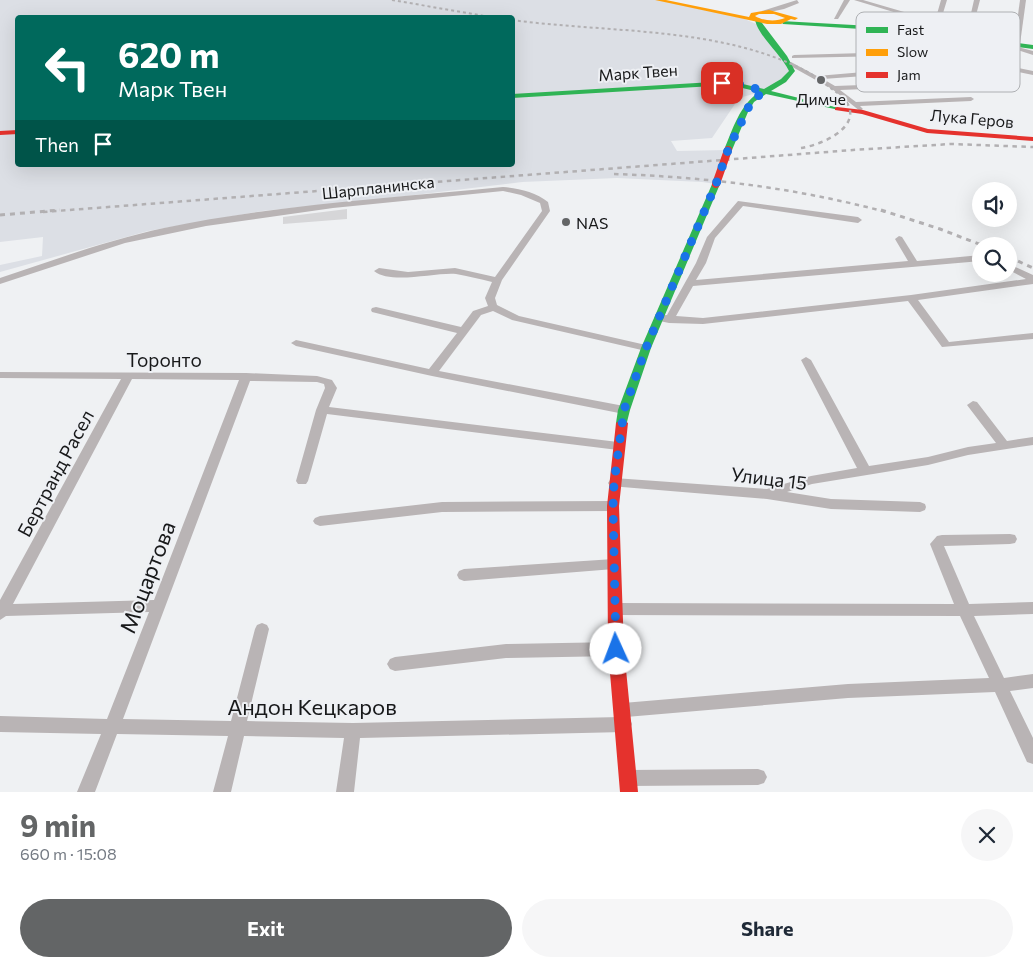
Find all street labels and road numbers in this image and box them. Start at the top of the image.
street label: Марк Твен [598,60,678,84]
street label: Лука Геров [929,105,1015,131]
street label: Шарпланинска [321,172,435,202]
street label: Торонто [126,348,202,371]
street label: Бертранд Расел [12,406,98,540]
street label: Улица 15 [730,462,808,494]
street label: Моцартова [113,517,181,637]
street label: Андон Кецкаров [227,693,397,720]

